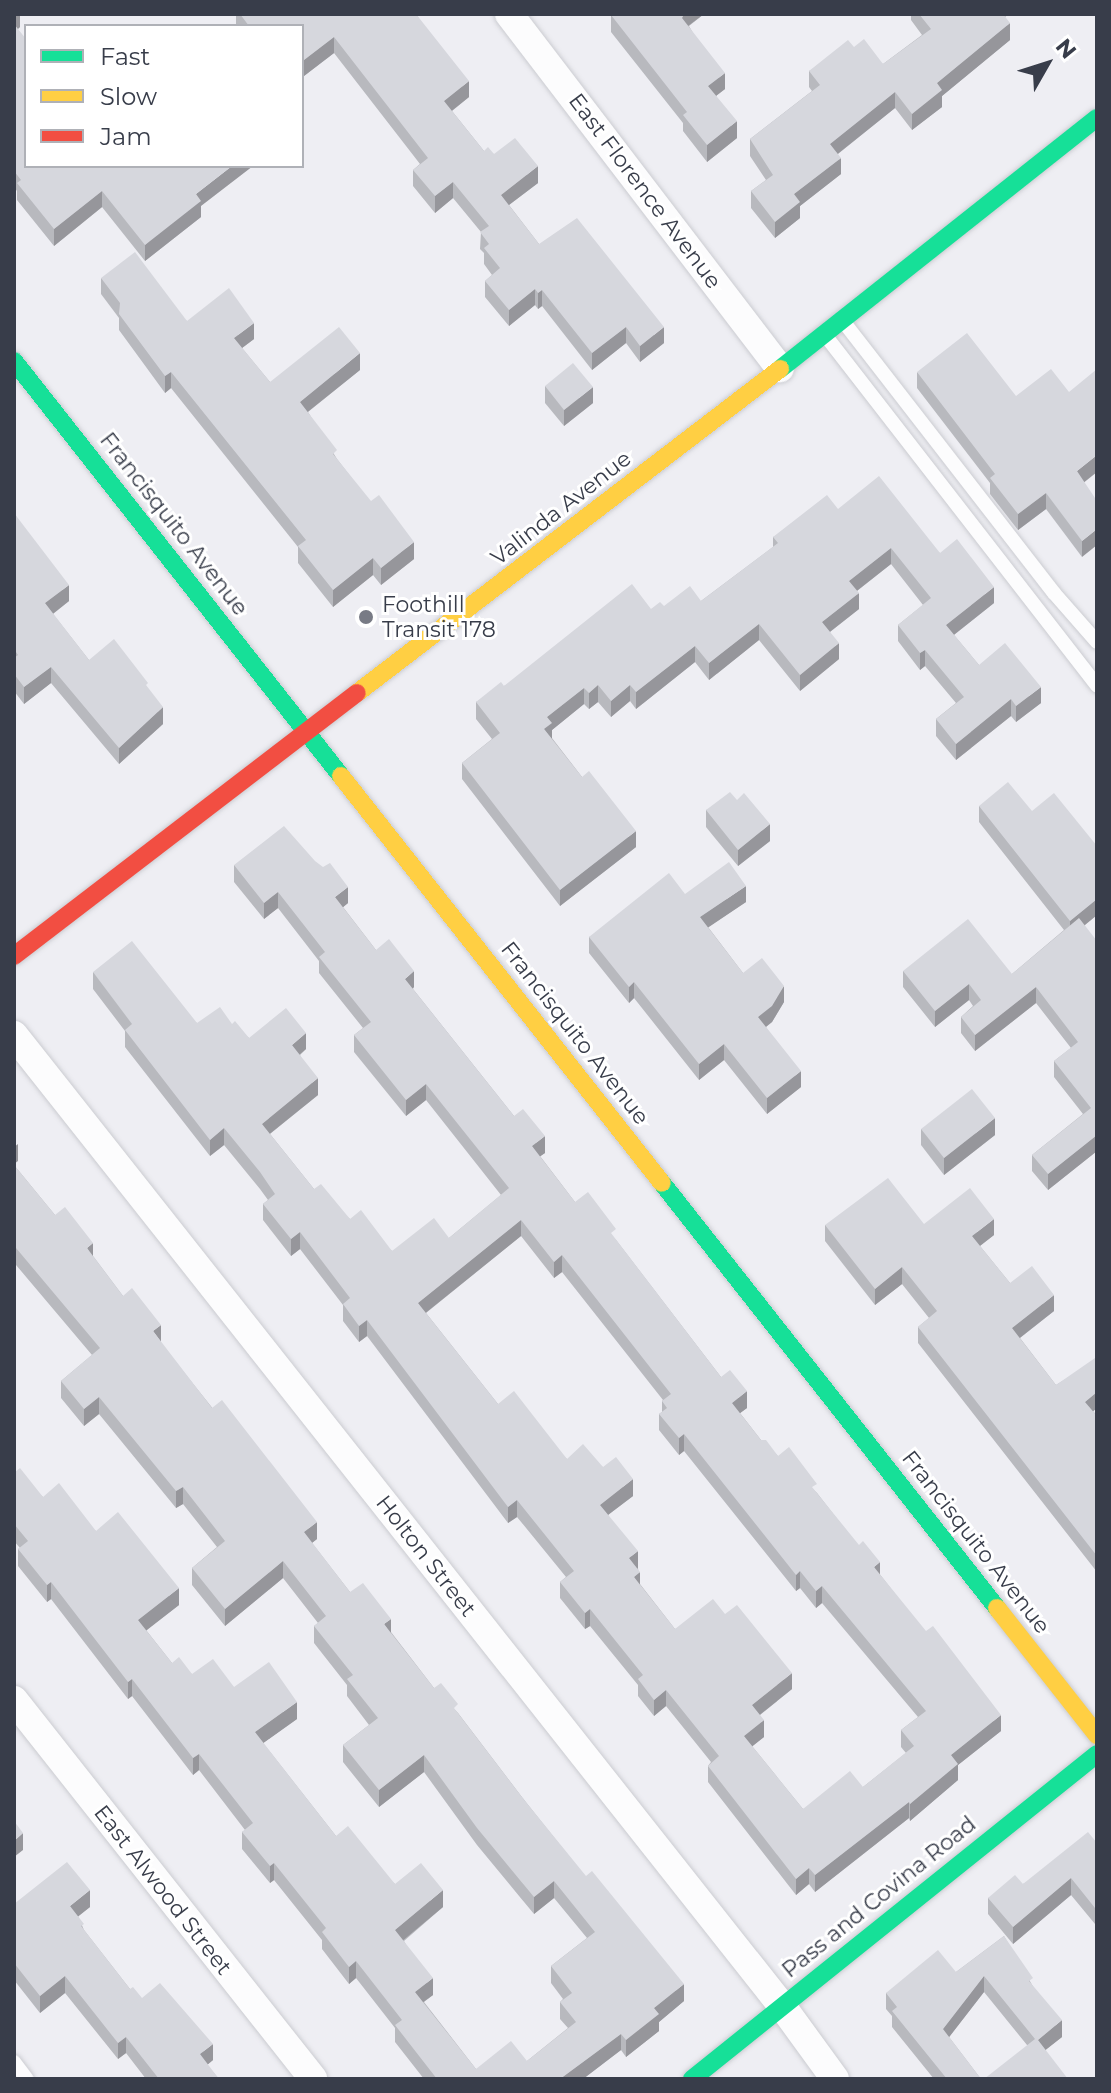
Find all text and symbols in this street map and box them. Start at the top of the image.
legend [24,24,304,168]
north arrow [1007,24,1087,104]
text: N [1050,33,1082,64]
text: Fast [100,42,150,71]
text: Slow [100,82,157,111]
street label: East Florence Avenue [563,88,727,294]
text: Jam [100,122,152,151]
street label: Francisquito Avenue [94,427,254,621]
street label: Valinda Avenue [486,445,636,571]
place label: Foothill Transit 178 [382,591,496,642]
marker: Foothill Transit 178 [357,608,375,626]
street label: Francisquito Avenue [495,936,655,1130]
street label: Francisquito Avenue [896,1445,1056,1639]
street label: Holton Street [370,1490,482,1622]
street label: East Alwood Street [88,1800,238,1980]
street label: Pass and Covina Road [777,1811,981,1983]

